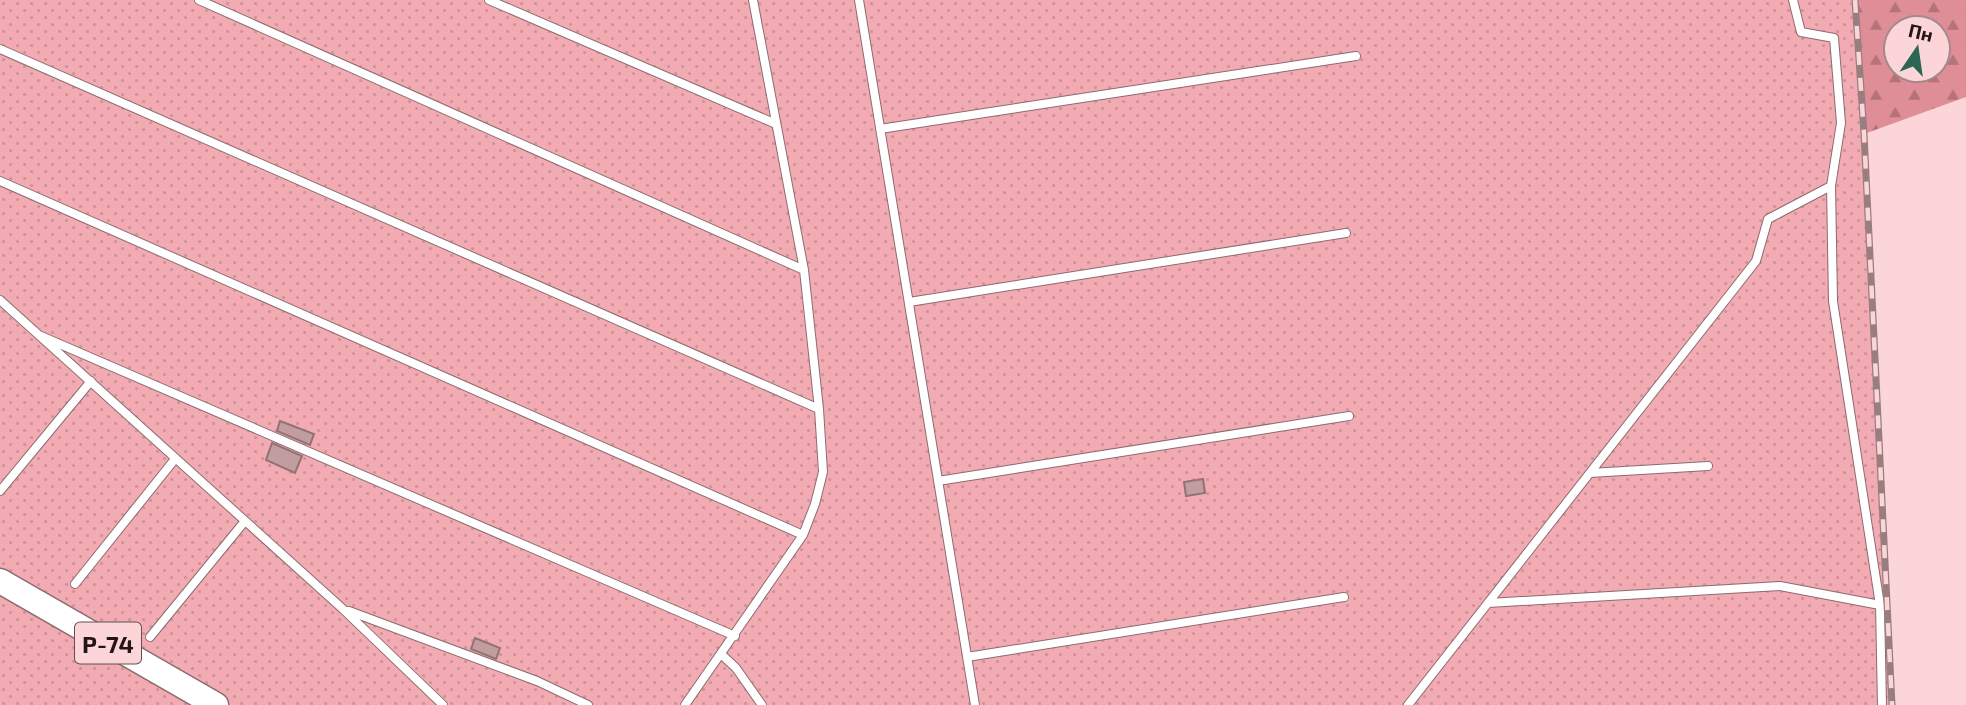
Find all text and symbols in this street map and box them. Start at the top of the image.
north arrow [1882,14,1952,84]
text: Пн [1906,18,1936,46]
road number: Р-74 [75,622,141,664]

